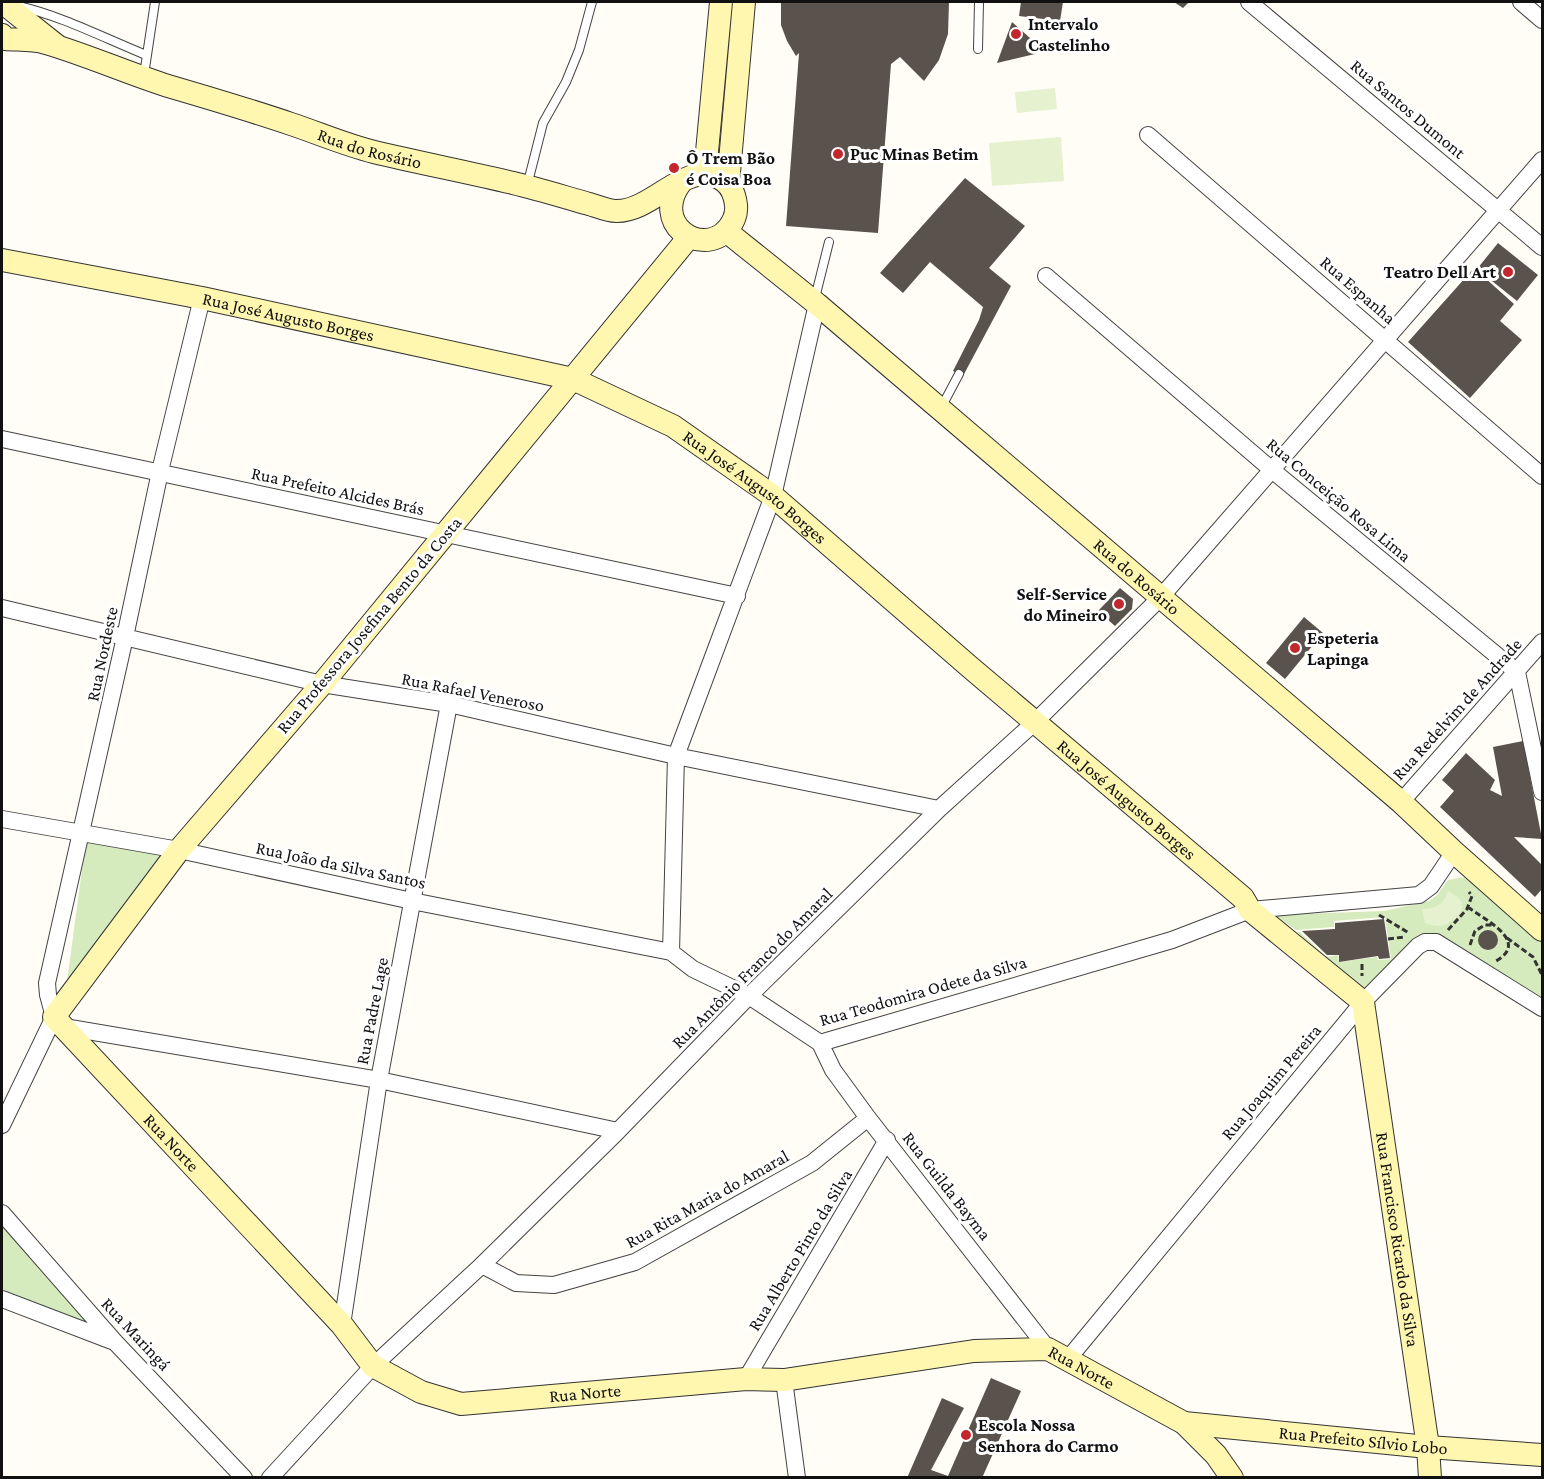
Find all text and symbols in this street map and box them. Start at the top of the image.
place label: Intervalo Castelinho [1028,14,1110,55]
marker: Intervalo Castelinho [1009,27,1023,41]
street label: Rua Santos Dumont [1347,55,1470,163]
street label: Rua do Rosário [315,124,423,172]
place label: Puc Minas Betim [850,144,979,164]
marker: Puc Minas Betim [831,147,845,161]
place label: Ô Trem Bão é Coisa Boa [686,148,775,189]
marker: Ô Trem Bão é Coisa Boa [667,161,681,175]
street label: Rua Espanha [1316,252,1400,328]
place label: Teatro Dell Art [1384,262,1497,282]
marker: Teatro Dell Art [1501,265,1515,279]
street label: Rua José Augusto Borges [201,288,376,345]
street label: Rua José Augusto Borges [679,426,831,548]
street label: Rua Conceição Rosa Lima [1263,434,1415,566]
street label: Rua Prefeito Alcides Brás [250,463,426,519]
street label: Rua Professora Josefina Bento da Costa [272,513,466,737]
street label: Rua do Rosário [1090,534,1184,619]
place label: Self-Service do Mineiro [1017,584,1107,625]
marker: Self-Service do Mineiro [1112,597,1126,611]
street label: Rua Nordeste [82,605,122,703]
place label: Espeteria Lapinga [1307,628,1379,669]
street label: Rua Redelvim de Andrade [1388,634,1526,784]
marker: Espeteria Lapinga [1288,641,1302,655]
street label: Rua Rafael Veneroso [400,668,546,716]
street label: Rua José Augusto Borges [1053,735,1200,864]
street label: Rua João da Silva Santos [254,837,428,893]
street label: Rua Antônio Franco do Amaral [668,883,837,1052]
street label: Rua Teodomira Odete da Silva [817,952,1029,1030]
street label: Rua Padre Lage [352,956,392,1066]
street label: Rua Joaquim Pereira [1217,1020,1325,1144]
street label: Rua Norte [140,1110,203,1176]
street label: Rua Guilda Bayma [899,1128,995,1244]
street label: Rua Francisco Ricardo da Silva [1372,1131,1423,1348]
street label: Rua Rita Maria do Amaral [622,1146,792,1252]
street label: Rua Alberto Pinto da Silva [744,1166,856,1334]
street label: Rua Maringá [97,1294,175,1374]
street label: Rua Norte [1045,1341,1118,1393]
street label: Rua Norte [548,1380,622,1406]
place label: Escola Nossa Senhora do Carmo [978,1415,1119,1456]
street label: Rua Prefeito Sílvio Lobo [1278,1422,1448,1458]
marker: Escola Nossa Senhora do Carmo [959,1428,973,1442]

